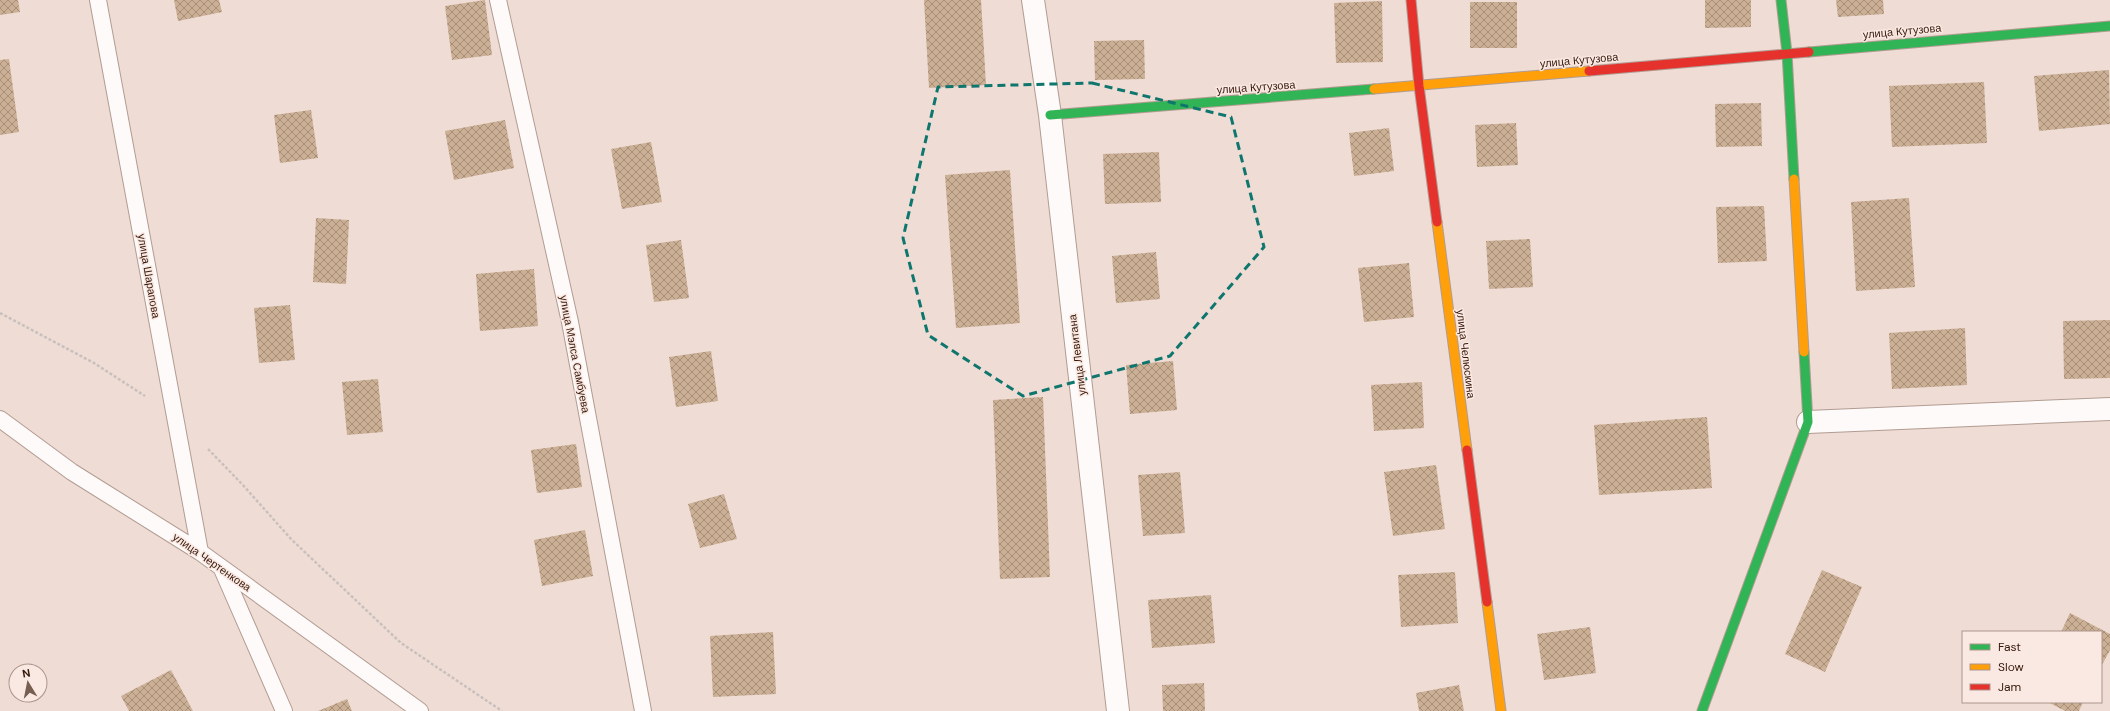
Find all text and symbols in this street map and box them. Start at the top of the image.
street label: улица Кутузова [1862,21,1943,41]
street label: улица Кутузова [1539,50,1620,70]
street label: улица Кутузова [1216,77,1297,97]
street label: улица Шарапова [135,233,163,320]
street label: улица Мэлса Самбуева [557,294,593,415]
street label: улица Челюскина [1454,309,1479,400]
street label: улица Левитана [1065,313,1089,396]
street label: улица Чертенкова [170,530,255,595]
legend [1962,631,2102,703]
text: Fast [1998,639,2021,655]
text: Slow [1998,659,2024,675]
north arrow [8,663,48,703]
text: N [21,666,31,681]
text: Jam [1998,679,2021,695]

